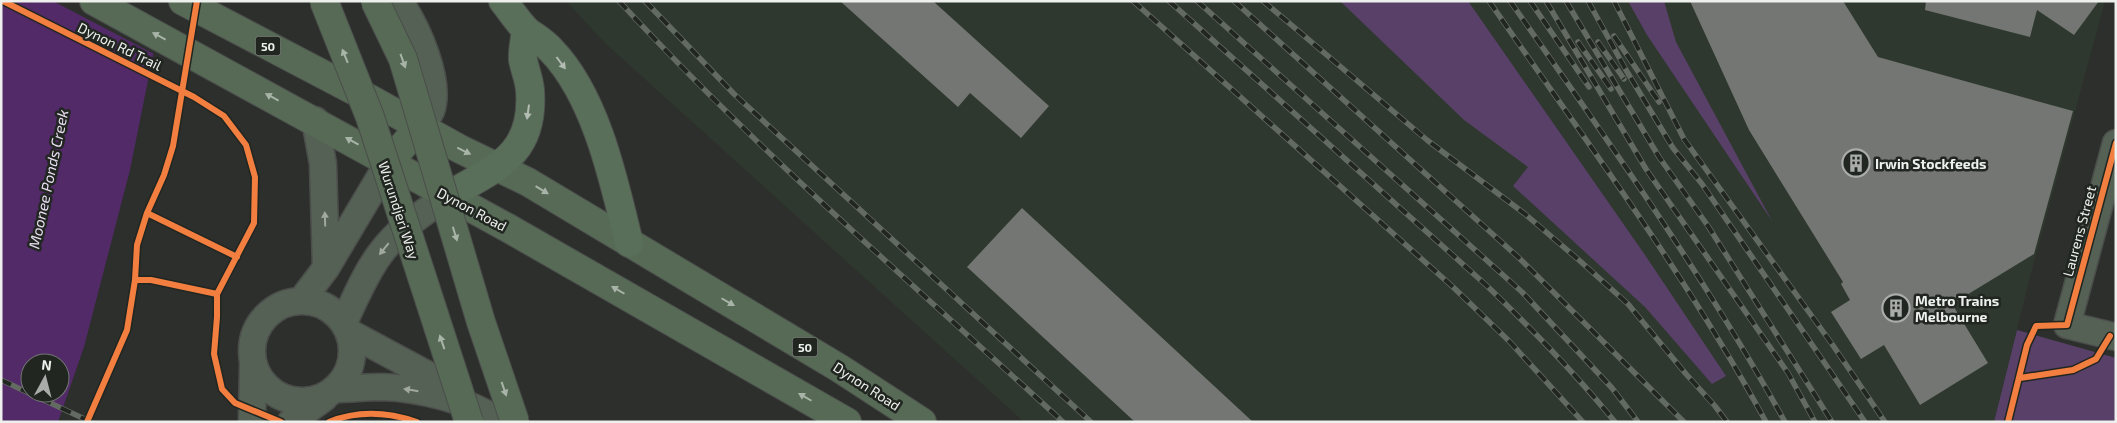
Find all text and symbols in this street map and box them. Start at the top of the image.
street label: Dynon Rd Trail [75,18,166,74]
one-way arrow [152,32,166,40]
road number: 50 [256,36,280,56]
one-way arrow [341,48,349,63]
one-way arrow [400,54,407,69]
one-way arrow [556,56,566,70]
one-way arrow [265,93,280,101]
one-way arrow [524,105,532,121]
water label: Moonee Ponds Creek [24,108,72,250]
one-way arrow [345,137,359,145]
one-way arrow [457,147,472,155]
building icon: Irwin Stockfeeds [1841,148,1871,178]
place label: Irwin Stockfeeds [1875,155,1987,172]
street label: Wurundjeri Way [375,159,423,262]
street label: Dynon Road [434,184,510,234]
street label: Laurens Street [2059,184,2099,278]
one-way arrow [535,186,548,195]
one-way arrow [321,211,329,227]
one-way arrow [451,226,459,241]
one-way arrow [378,243,389,256]
one-way arrow [611,286,624,295]
place label: Metro Trains Melbourne [1915,292,1999,325]
building icon: Metro Trains Melbourne [1881,293,1911,323]
one-way arrow [721,297,734,306]
one-way arrow [438,335,446,350]
road number: 50 [792,338,818,357]
north arrow [20,353,70,403]
text: N [41,356,53,374]
street label: Dynon Road [830,358,904,414]
one-way arrow [501,381,508,396]
one-way arrow [403,386,419,394]
one-way arrow [799,392,812,401]

